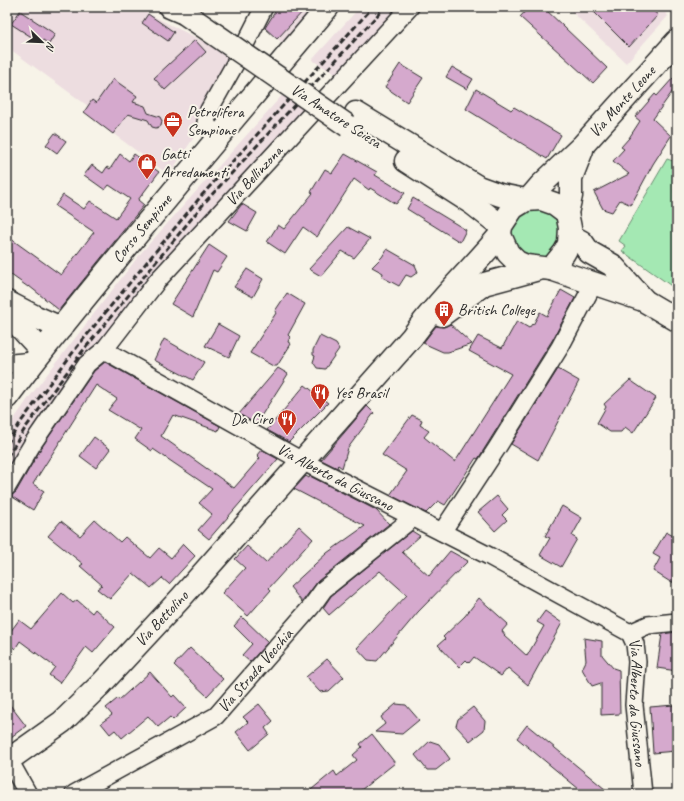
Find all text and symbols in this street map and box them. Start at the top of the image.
north arrow [22,22,62,62]
text: N [43,40,59,54]
street label: Via Monte Leone [585,60,661,142]
street label: Via Amatore Sciesa [287,79,386,153]
place label: Petrolifera Sempione [187,102,245,140]
office icon: Petrolifera Sempione [162,110,184,138]
street label: Via Bellinzona [221,141,288,210]
place label: Gatti Arredamenti [161,144,230,182]
shop icon: Gatti Arredamenti [136,152,158,180]
street label: Corso Sempione [108,189,177,267]
building icon: British College [433,299,455,327]
place label: British College [458,300,537,320]
restaurant icon: Yes Brasil [309,382,331,410]
place label: Yes Brasil [334,383,390,403]
restaurant icon: Da Ciro [276,408,298,436]
place label: Da Ciro [231,409,274,429]
street label: Via Alberto da Giussano [273,439,398,516]
street label: Via Bettolino [131,586,194,651]
street label: Via Strada Vecchia [213,624,298,717]
street label: Via Alberto da Giussano [624,635,650,768]

